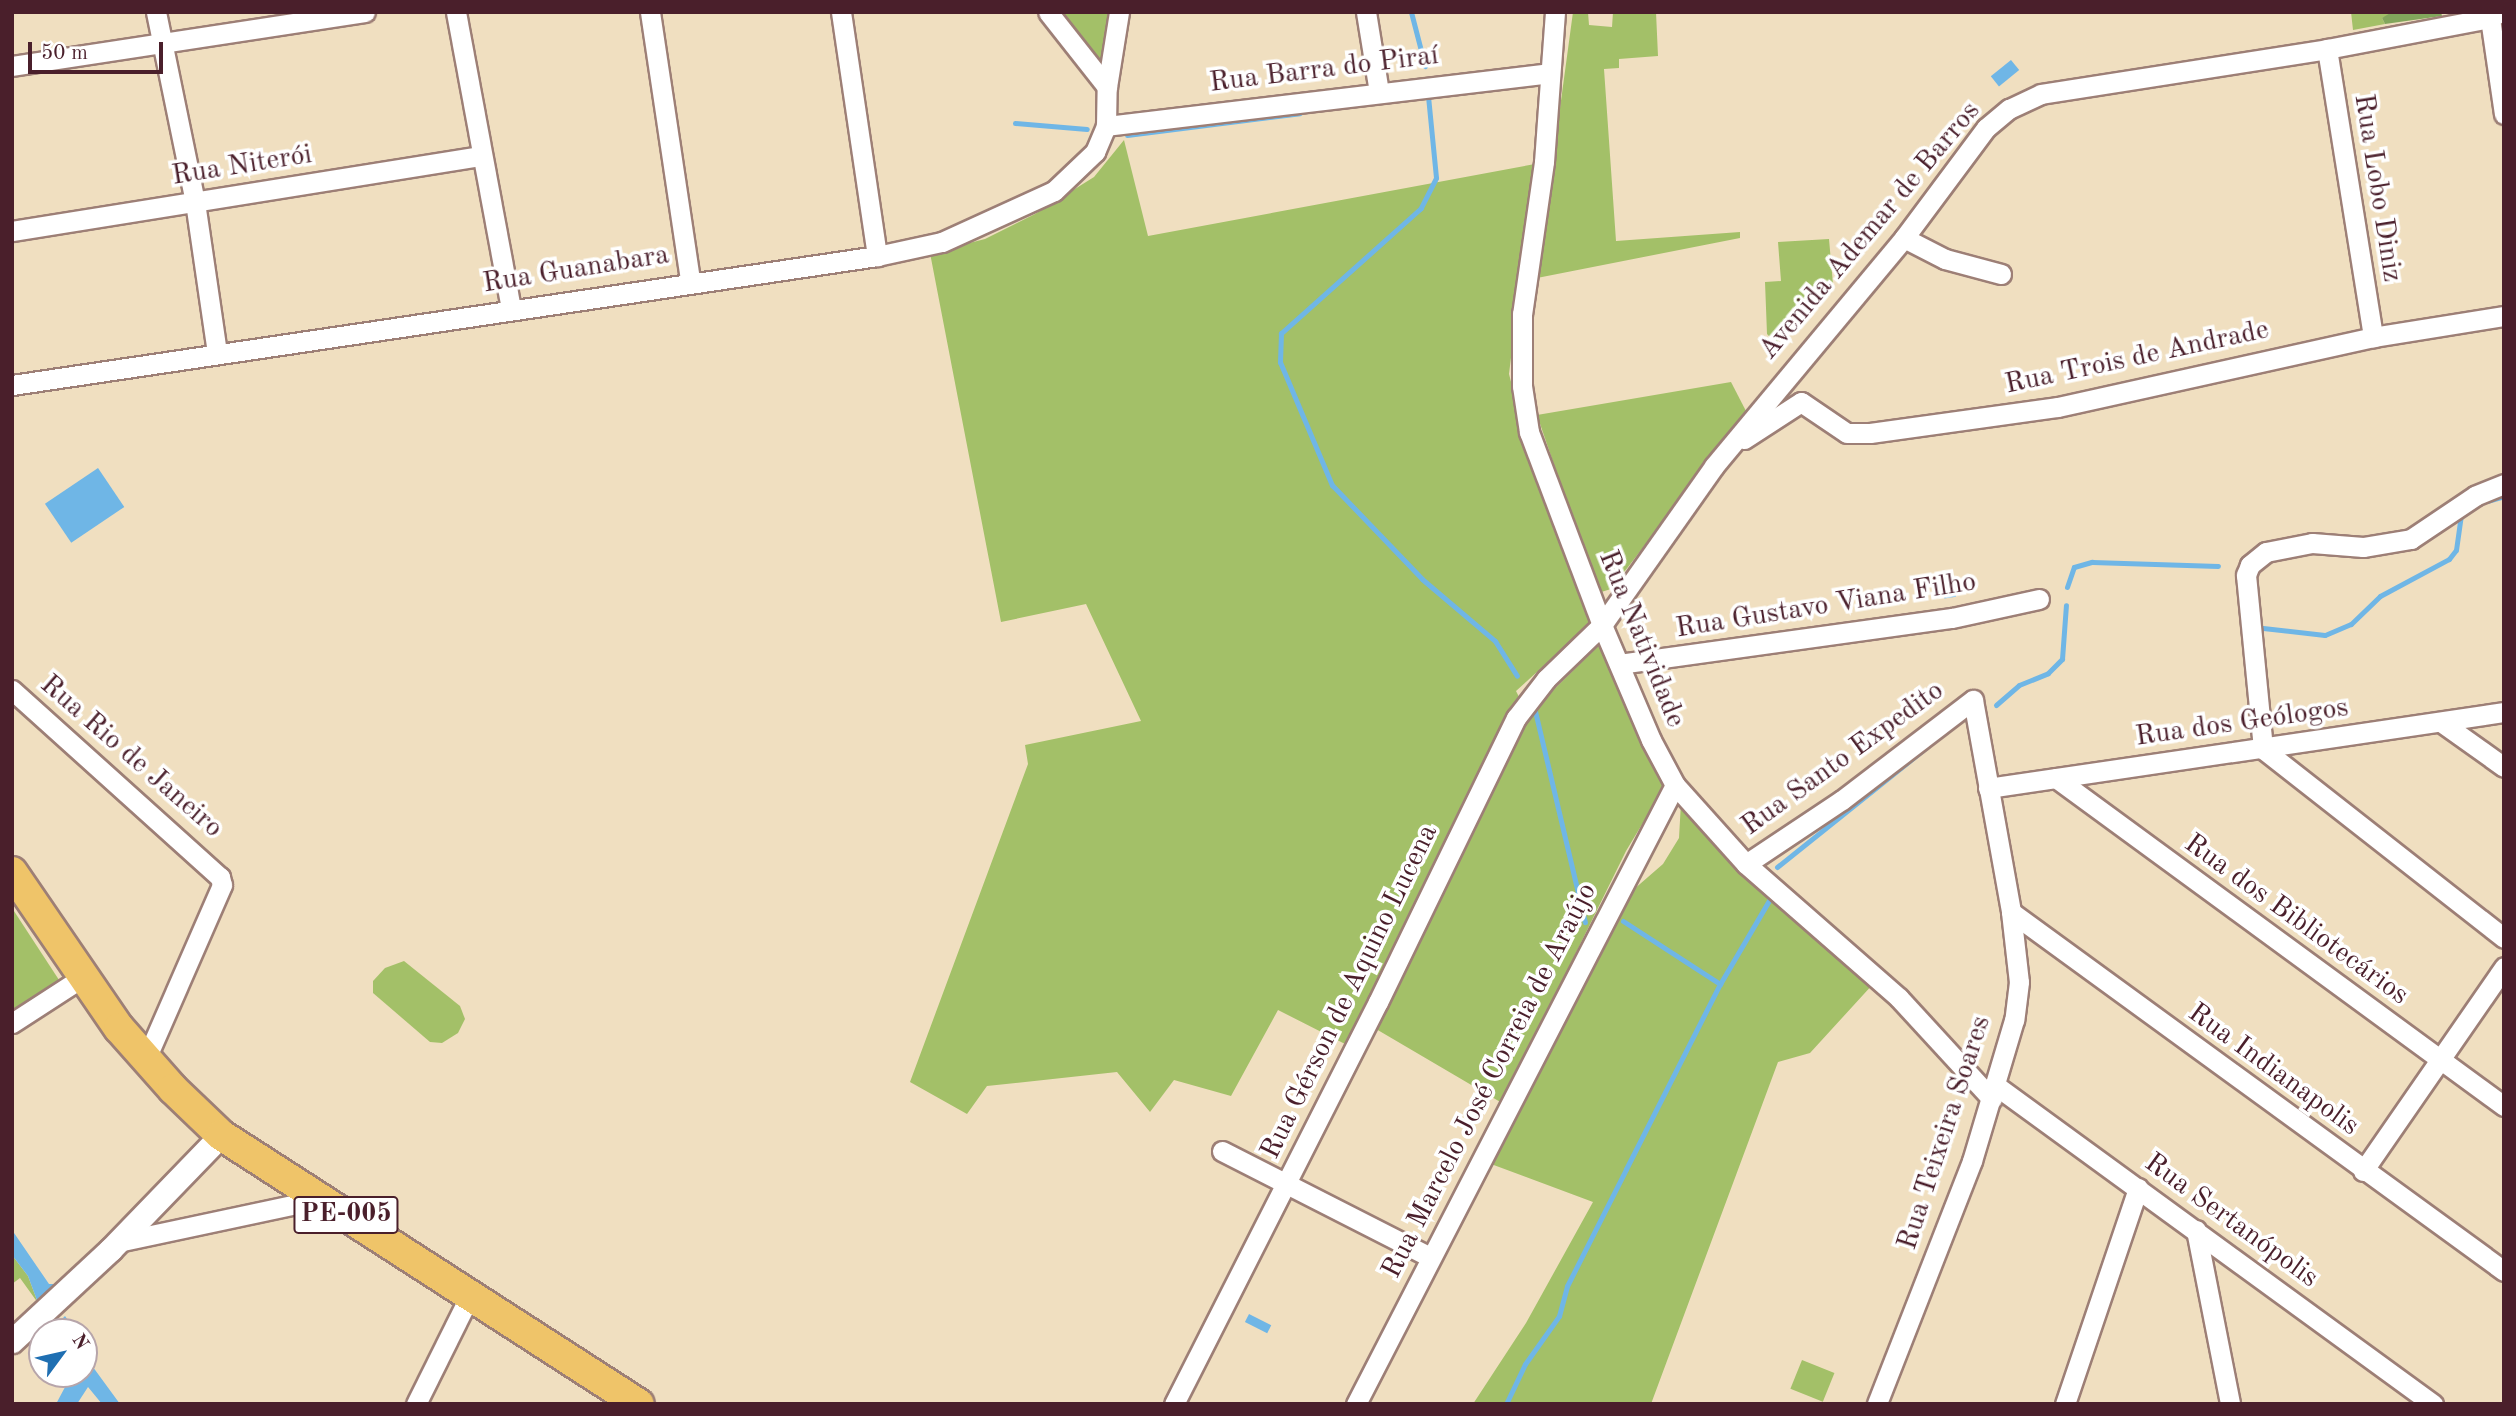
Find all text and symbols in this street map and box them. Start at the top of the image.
scale bar [32,28,166,72]
street label: Rua Barra do Piraí [1208,39,1440,101]
text: 50 m [41,43,88,64]
street label: Rua Lobo Diniz [2346,92,2408,284]
street label: Avenida Ademar de Barros [1752,95,1988,367]
street label: Rua Niterói [170,138,314,194]
street label: Rua Guanabara [481,239,671,301]
street label: Rua Trois de Andrade [2002,314,2272,402]
street label: Rua Natividade [1590,546,1692,732]
street label: Rua Gustavo Viana Filho [1673,566,1979,646]
street label: Rua Rio de Janeiro [33,668,229,846]
street label: Rua Santo Expedito [1735,674,1951,844]
street label: Rua dos Geólogos [2133,691,2351,755]
street label: Rua Gérson de Aquino Lucena [1254,819,1446,1165]
street label: Rua dos Bibliotecários [2177,827,2415,1013]
street label: Rua Marcelo José Correia de Araújo [1375,878,1605,1284]
street label: Rua Indianapolis [2181,997,2365,1143]
street label: Rua Teixeira Soares [1891,1012,1999,1254]
street label: Rua Sertanópolis [2138,1147,2324,1295]
road number: PE-005 [292,1192,400,1238]
north arrow [28,1318,98,1388]
text: N [67,1331,91,1354]

